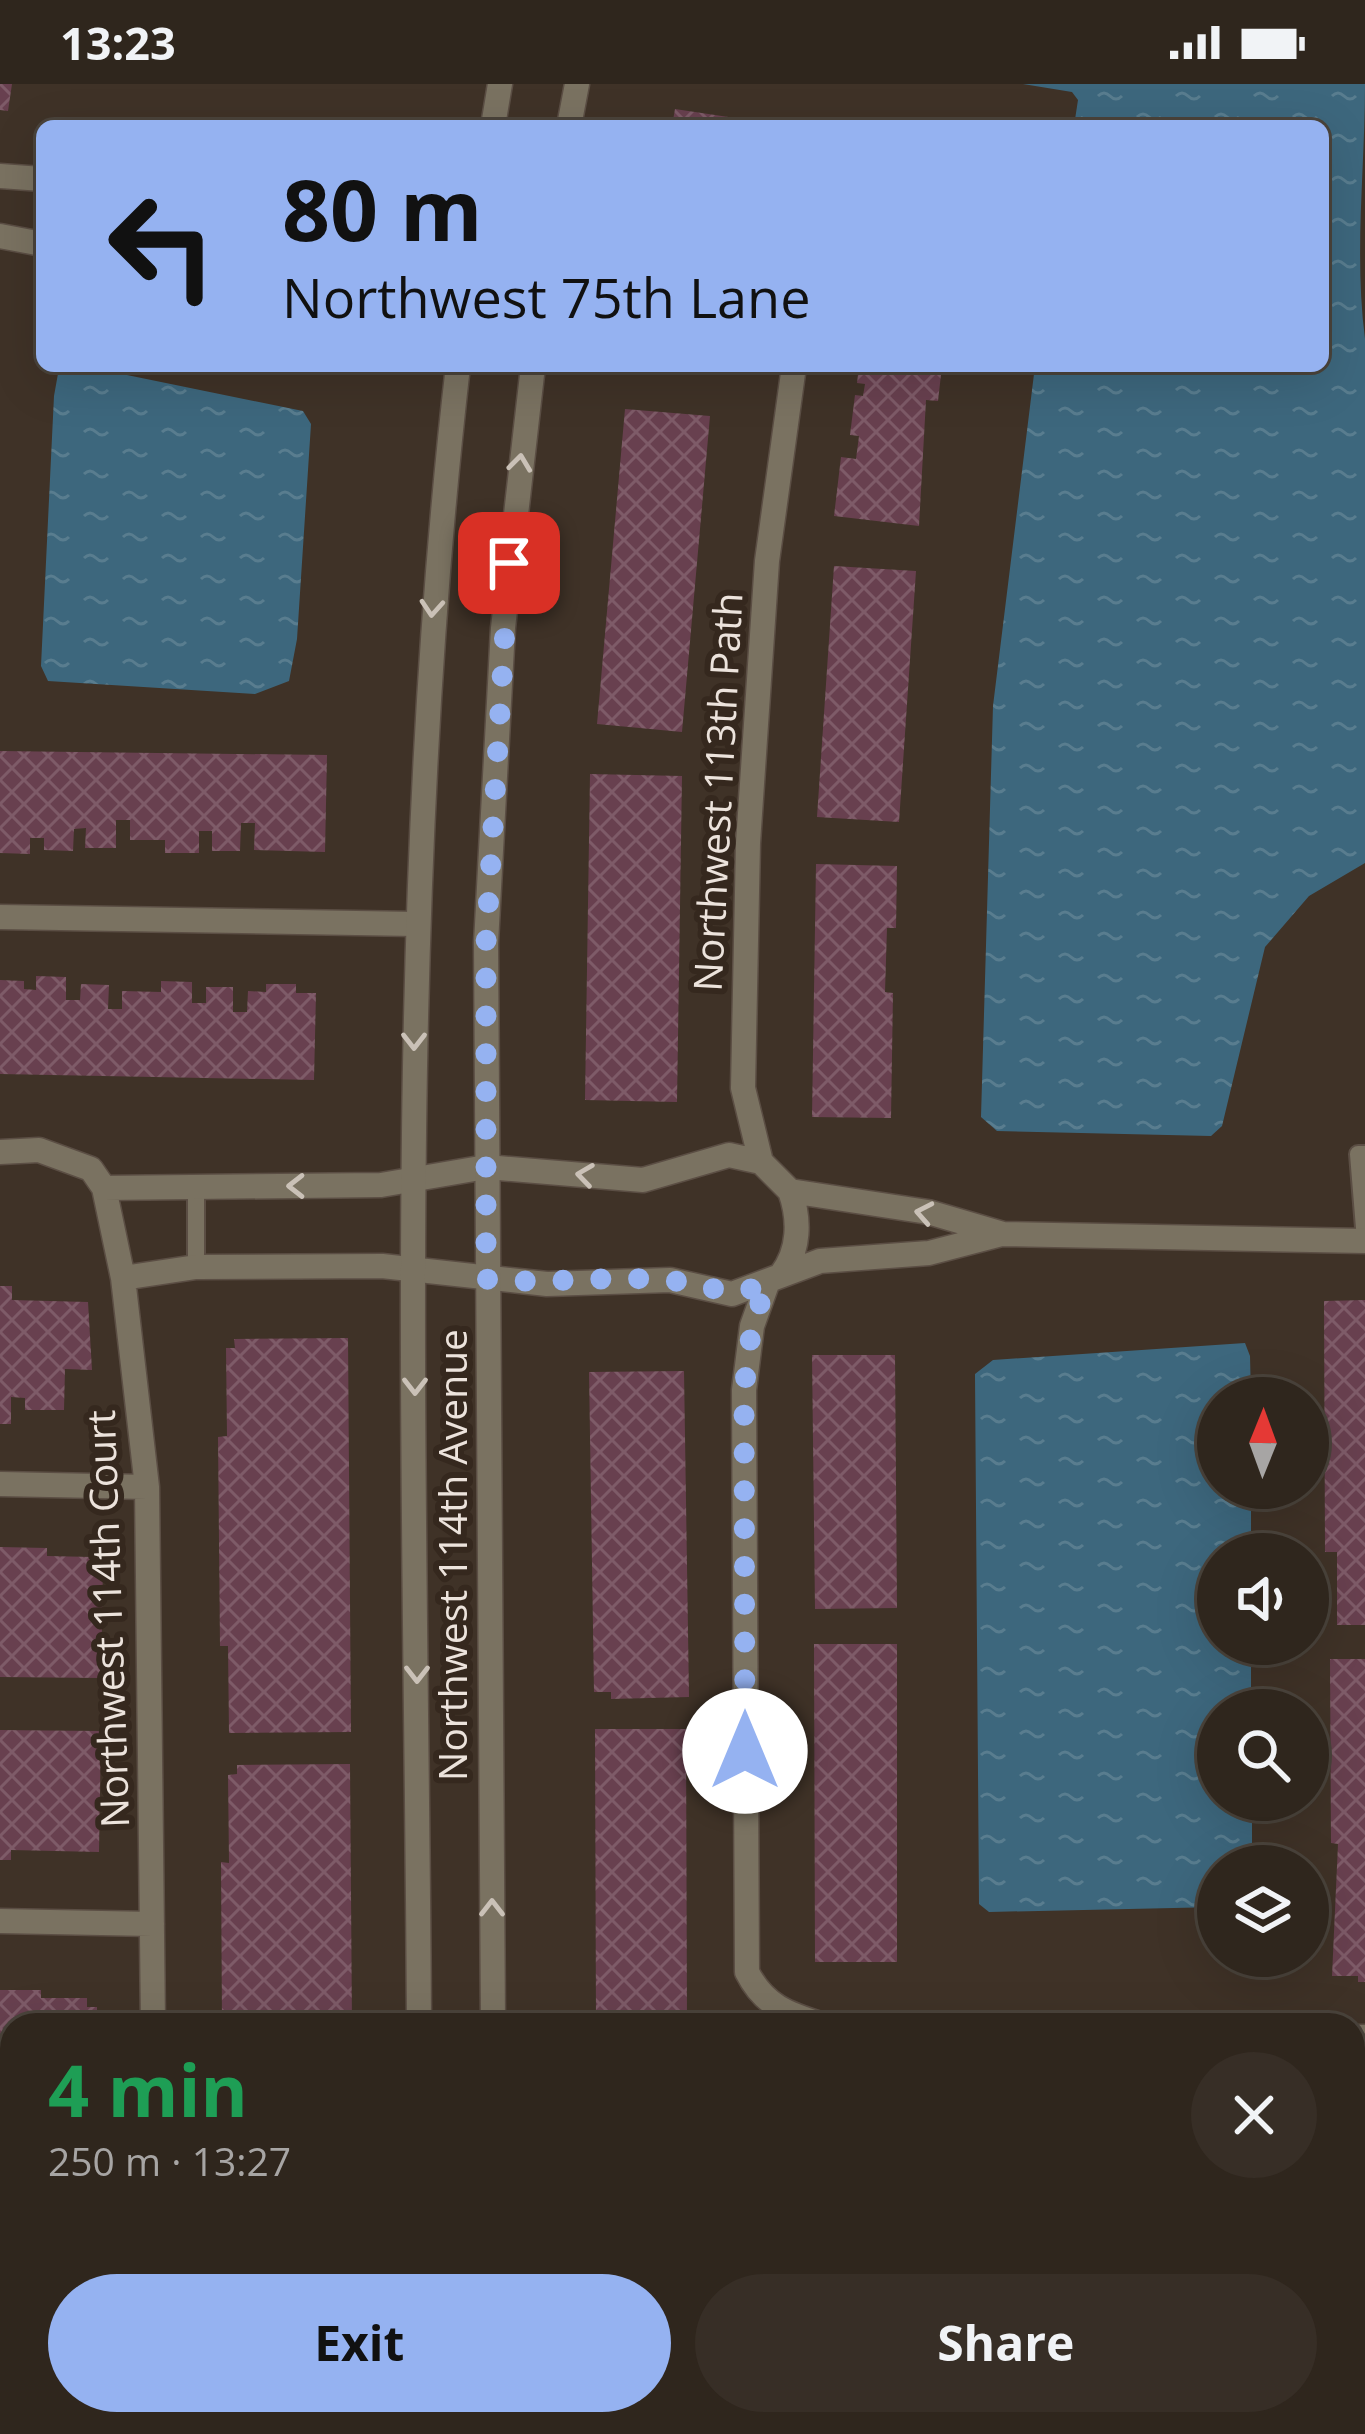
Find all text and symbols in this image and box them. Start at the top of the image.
text: 13:23 [60,12,176,73]
text: 80 m [282,151,482,266]
icon: left [84,168,240,324]
text: Northwest 75th Lane [282,260,811,334]
one-way arrow [506,453,532,473]
pin [458,512,560,614]
icon: arrive [476,530,542,596]
street label: Northwest 113th Path [680,591,753,993]
one-way arrow [419,599,445,618]
one-way arrow [401,1033,427,1051]
one-way arrow [575,1162,595,1188]
one-way arrow [286,1172,305,1198]
one-way arrow [915,1201,935,1227]
street label: Northwest 114th Avenue [425,1329,478,1781]
north arrow [1197,1377,1329,1509]
map controls [1197,1377,1329,1977]
one-way arrow [402,1378,428,1396]
street label: Northwest 114th Court [73,1409,140,1829]
button: sound [1197,1533,1329,1665]
one-way arrow [404,1666,430,1684]
position arrow [682,1688,808,1814]
button: search [1197,1689,1329,1821]
button: layers [1197,1845,1329,1977]
one-way arrow [479,1898,505,1917]
text: 4 min [48,2040,248,2138]
button: close [1191,2052,1317,2178]
text: 250 m · 13:27 [48,2134,291,2187]
button: Exit [48,2274,671,2412]
button: Share [695,2274,1317,2412]

